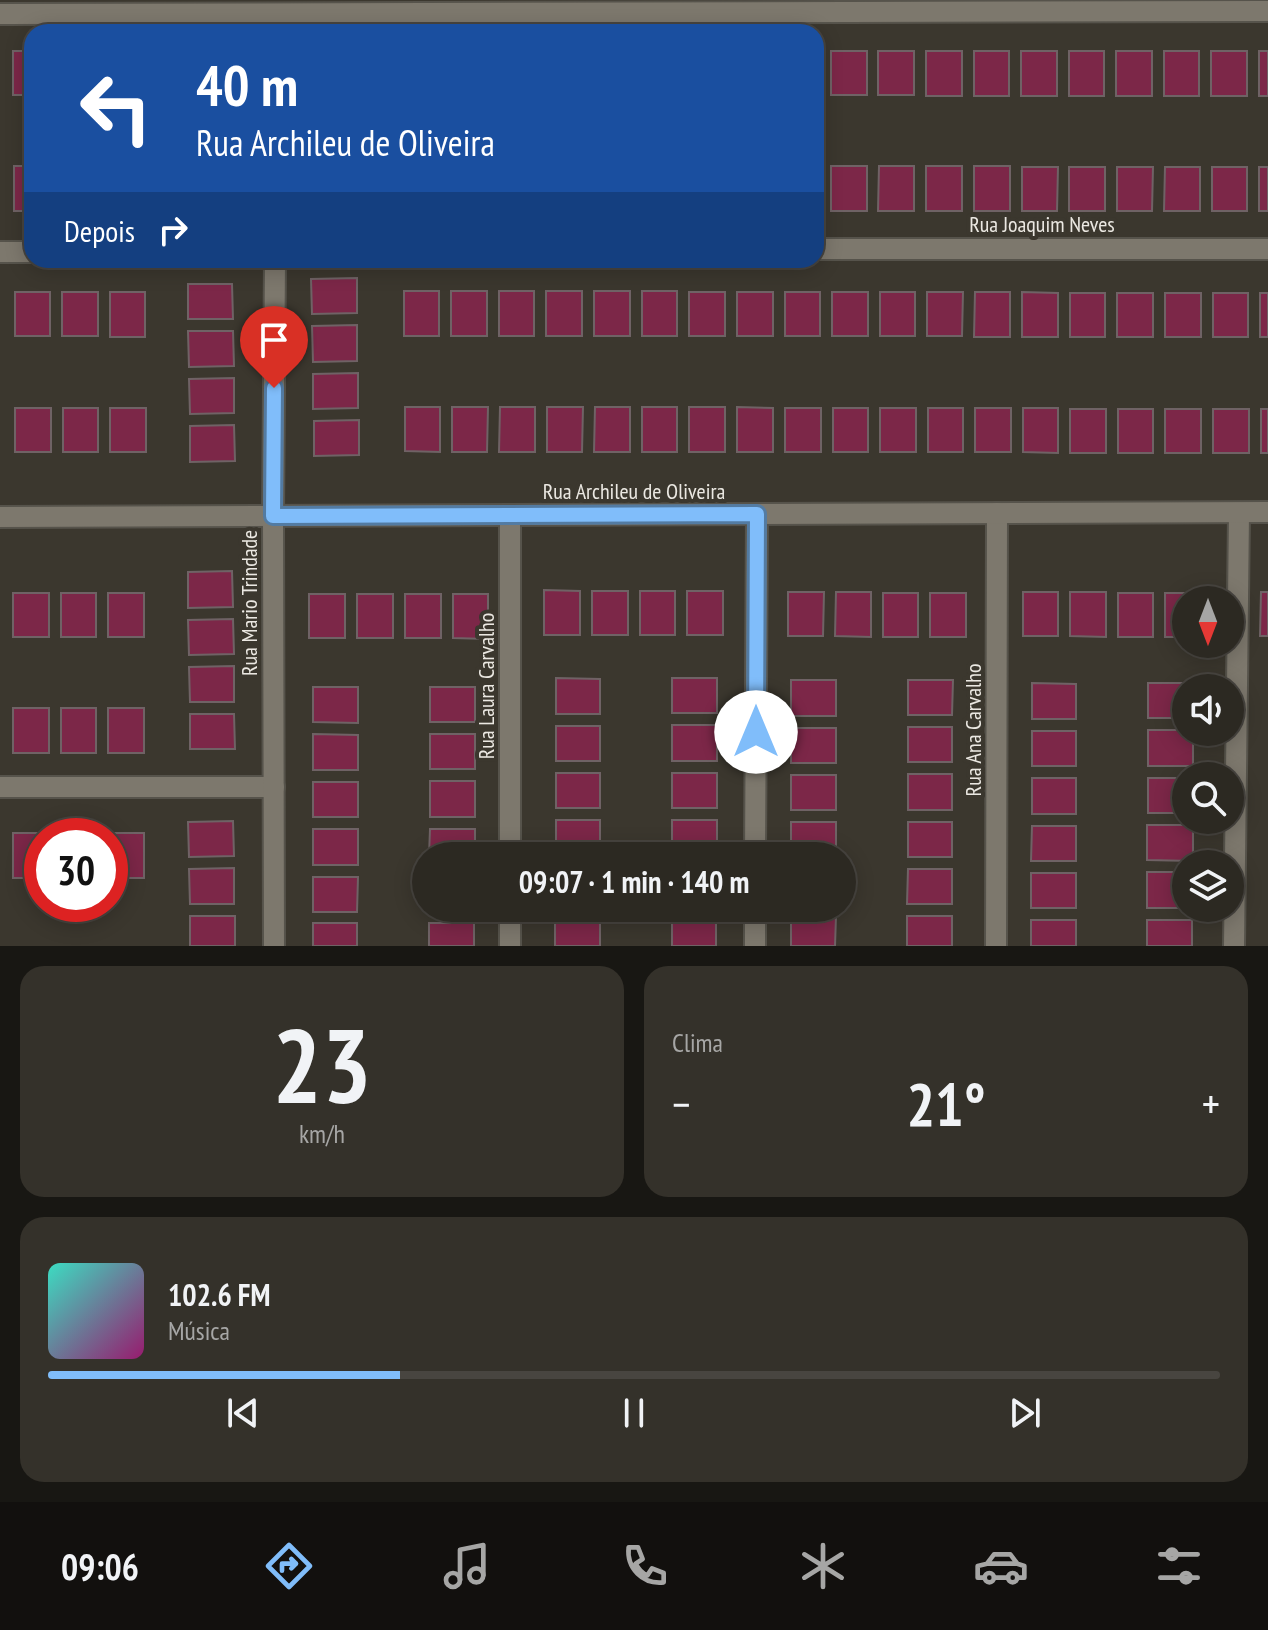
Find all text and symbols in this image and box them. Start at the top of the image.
text: 40 m [196,49,298,121]
icon: left [64,56,168,160]
text: Rua Archileu de Oliveira [196,119,495,166]
icon: right [151,208,195,252]
street label: Rua Joaquim Neves [969,210,1115,238]
text: Depois [64,211,135,250]
pin [240,306,308,388]
icon: arrive [252,318,296,362]
street label: Rua Archileu de Oliveira [543,477,725,505]
street label: Rua Mario Trindade [235,530,263,676]
north arrow [1172,586,1244,658]
map controls [1172,586,1244,922]
street label: Rua Laura Carvalho [472,613,500,759]
street label: Rua Ana Carvalho [959,664,987,796]
button: sound [1172,674,1244,746]
position arrow [714,690,798,774]
button: search [1172,762,1244,834]
speed limit sign: 30 [24,818,128,922]
button: layers [1172,850,1244,922]
text: 09:07 · 1 min · 140 m [519,862,749,901]
text: 23 [272,997,372,1132]
text: Clima [672,1026,723,1059]
text: 21° [906,1065,986,1143]
text: − [672,1075,690,1132]
text: + [1202,1075,1220,1132]
text: km/h [299,1117,345,1150]
text: 102.6 FM [168,1275,270,1314]
text: Música [168,1314,230,1347]
icon: previous [221,1391,265,1435]
icon: pause [612,1391,656,1435]
icon: next [1003,1391,1047,1435]
icon: directions [261,1538,317,1594]
icon: music [439,1538,495,1594]
icon: phone [617,1538,673,1594]
icon: climate [795,1538,851,1594]
icon: car [973,1538,1029,1594]
icon: filters [1151,1538,1207,1594]
text: 09:06 [61,1543,139,1590]

